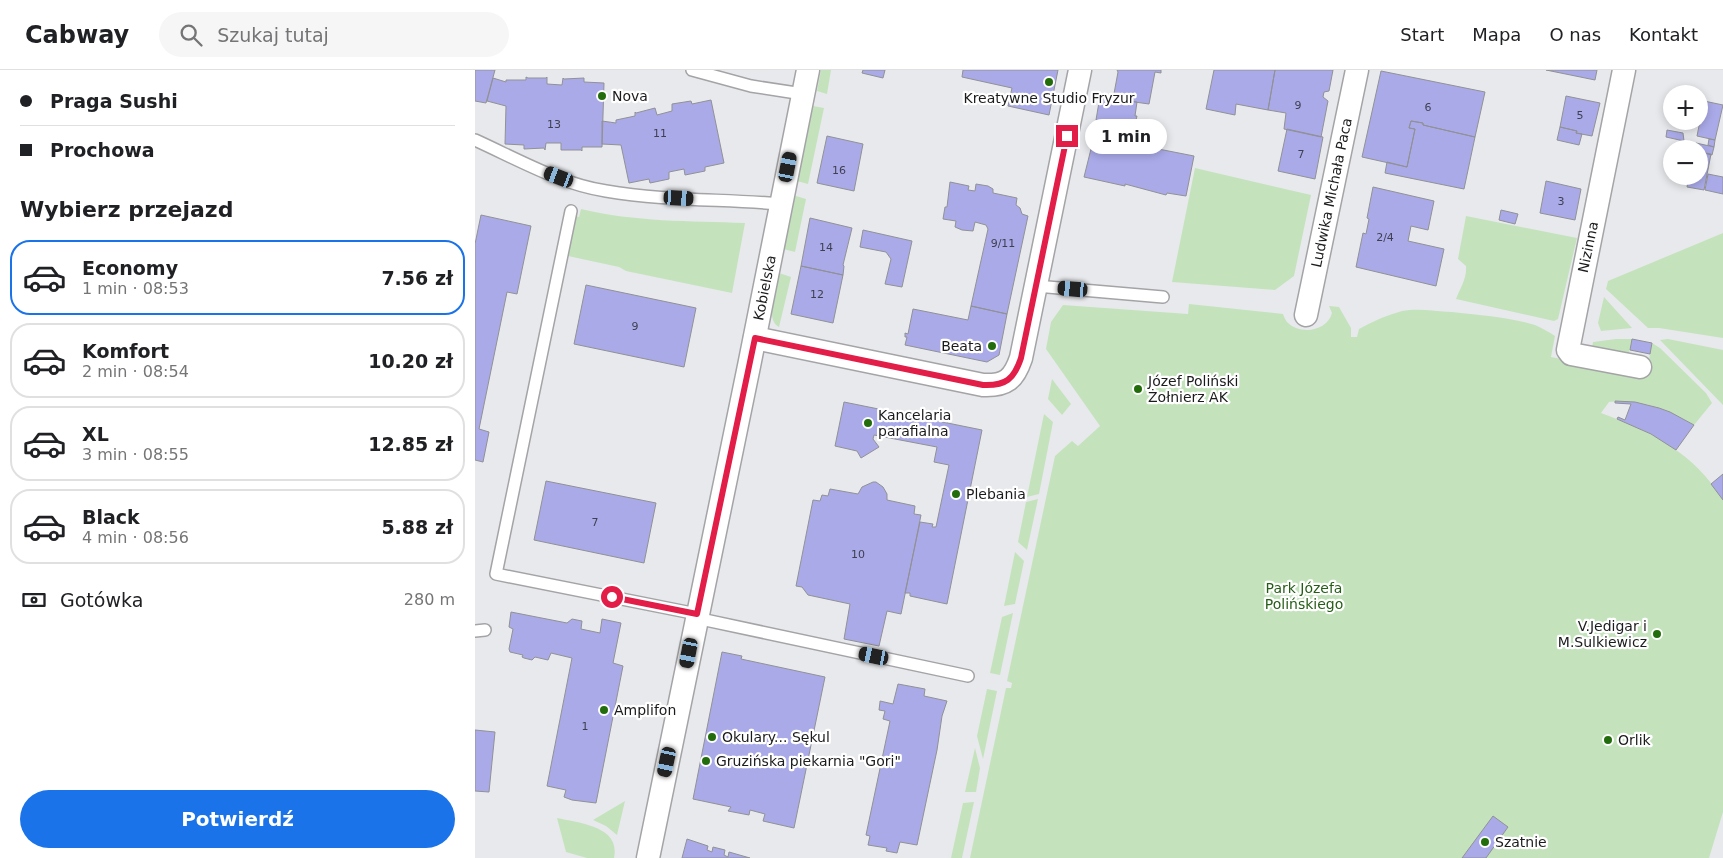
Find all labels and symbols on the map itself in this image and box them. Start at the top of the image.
marker: Kreatywne Studio Fryzur [1043,76,1055,88]
place label: Nova [612,88,648,104]
marker: Nova [596,90,608,102]
place label: Kreatywne Studio Fryzur [963,90,1135,106]
house number: 9 [1295,99,1302,112]
house number: 6 [1425,101,1432,114]
house number: 5 [1577,109,1584,122]
street label: Ludwika Michała Paca [1308,116,1355,269]
house number: 13 [547,118,561,131]
callout: 1 min [1085,118,1167,154]
route end [1056,125,1078,147]
house number: 11 [653,127,667,140]
house number: 7 [1298,148,1305,161]
car [777,151,798,183]
house number: 16 [832,164,846,177]
car [542,165,575,189]
car [663,190,694,206]
house number: 3 [1558,195,1565,208]
street label: Nizinna [1575,220,1601,274]
house number: 2/4 [1376,231,1394,244]
house number: 9/11 [991,237,1015,250]
house number: 14 [819,241,833,254]
street label: Kobielska [750,254,779,322]
car [1057,280,1088,298]
house number: 12 [810,288,824,301]
house number: 9 [632,320,639,333]
place label: Beata [941,338,982,354]
marker: Beata [986,340,998,352]
place label: Józef Poliński Żołnierz AK [1147,373,1239,405]
marker: Józef Poliński Żołnierz AK [1132,383,1144,395]
place label: Kancelaria parafialna [878,407,951,439]
marker: Kancelaria parafialna [862,417,874,429]
place label: Plebania [966,486,1026,502]
marker: Plebania [950,488,962,500]
house number: 7 [592,516,599,529]
house number: 10 [851,548,865,561]
park label: Park Józefa Polińskiego [1265,580,1343,612]
route start [601,586,623,608]
place label: V.Jedigar i M.Sulkiewicz [1558,618,1647,650]
marker: V.Jedigar i M.Sulkiewicz [1651,628,1663,640]
car [678,637,699,669]
car [857,646,890,666]
place label: Amplifon [614,702,676,718]
marker: Amplifon [598,704,610,716]
house number: 1 [582,720,589,733]
place label: Okulary... Sękul [722,729,830,745]
marker: Okulary... Sękul [706,731,718,743]
place label: Orlik [1618,732,1652,748]
marker: Orlik [1602,734,1614,746]
car [656,746,677,778]
place label: Gruzińska piekarnia "Gori" [716,753,901,769]
marker: Gruzińska piekarnia "Gori" [700,755,712,767]
place label: Szatnie [1495,834,1547,850]
marker: Szatnie [1479,836,1491,848]

